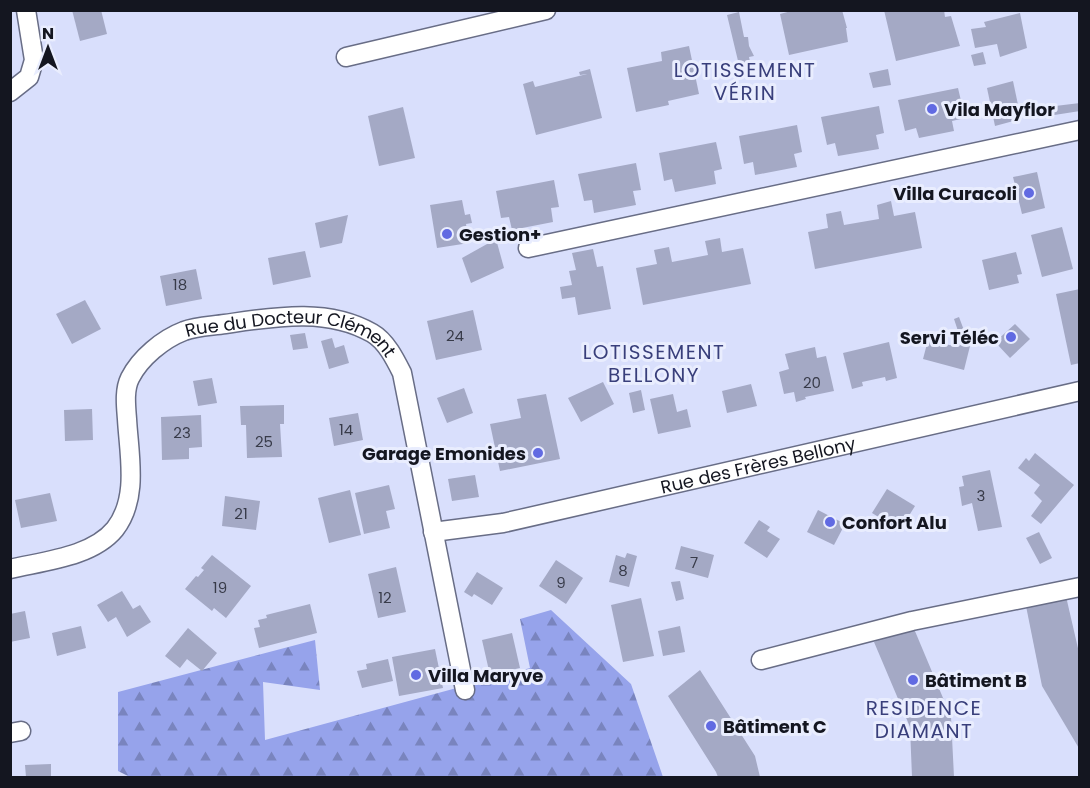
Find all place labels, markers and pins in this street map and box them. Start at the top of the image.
place label: Vila Mayflor [944,97,1055,122]
marker: Vila Mayflor [925,102,939,116]
place label: Villa Curacoli [893,181,1017,206]
marker: Villa Curacoli [1022,186,1036,200]
place label: Gestion+ [459,222,541,247]
marker: Gestion+ [440,227,454,241]
place label: Servi Téléc [900,325,999,350]
marker: Servi Téléc [1004,330,1018,344]
place label: Garage Emonides [362,441,526,466]
marker: Garage Emonides [531,446,545,460]
place label: Confort Alu [842,510,947,535]
marker: Confort Alu [823,515,837,529]
place label: Villa Maryve [428,663,543,688]
marker: Villa Maryve [409,668,423,682]
place label: Bâtiment B [925,668,1027,693]
marker: Bâtiment B [906,673,920,687]
place label: Bâtiment C [723,714,827,739]
marker: Bâtiment C [704,719,718,733]

